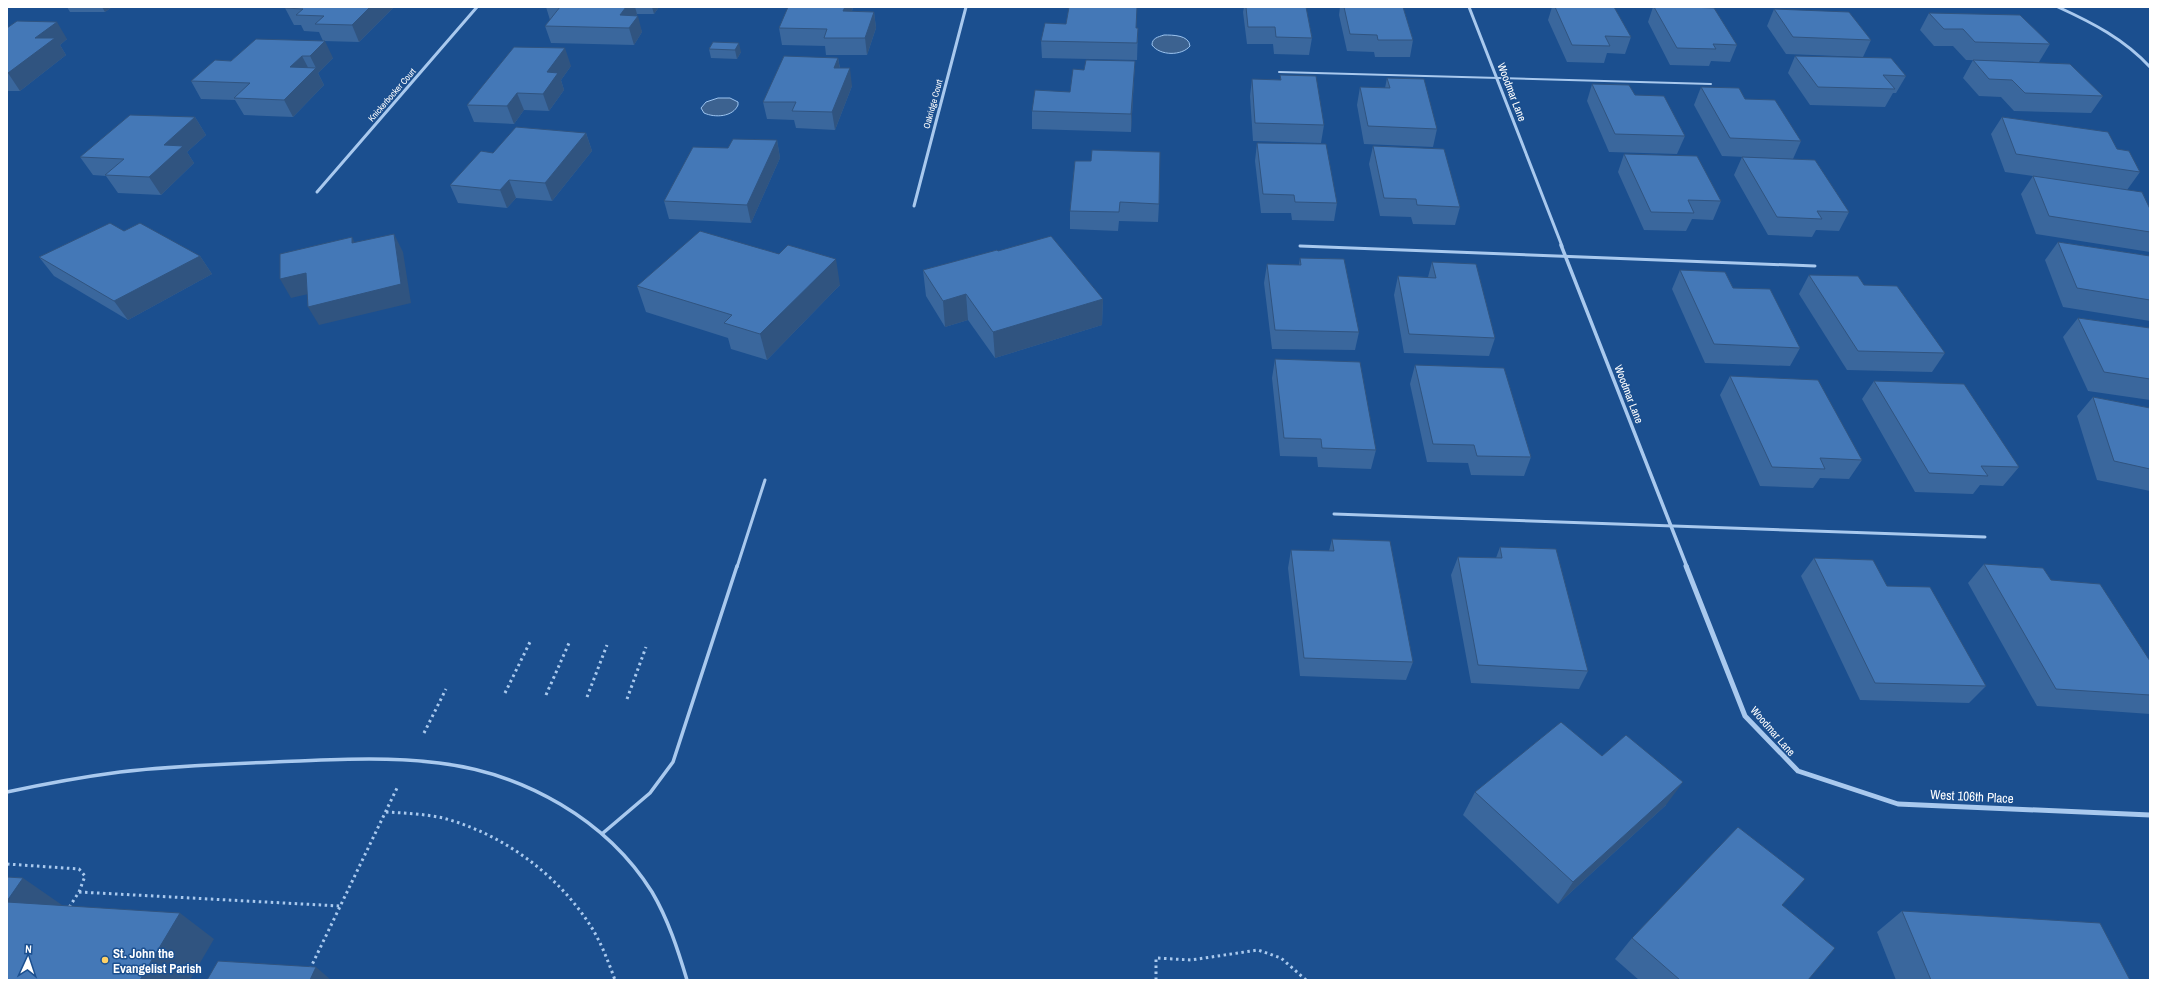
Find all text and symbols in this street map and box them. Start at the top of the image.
street label: Woodmar Lane [1494,61,1530,123]
street label: Knickerbocker Court [365,66,419,124]
street label: Oakridge Court [921,78,945,130]
street label: Woodmar Lane [1611,363,1647,425]
street label: Woodmar Lane [1748,703,1798,759]
street label: West 106th Place [1930,786,2014,807]
north arrow [8,939,48,979]
text: N [25,942,32,956]
place label: St. John the Evangelist Parish [113,945,202,977]
marker: St. John the Evangelist Parish [100,955,110,965]

